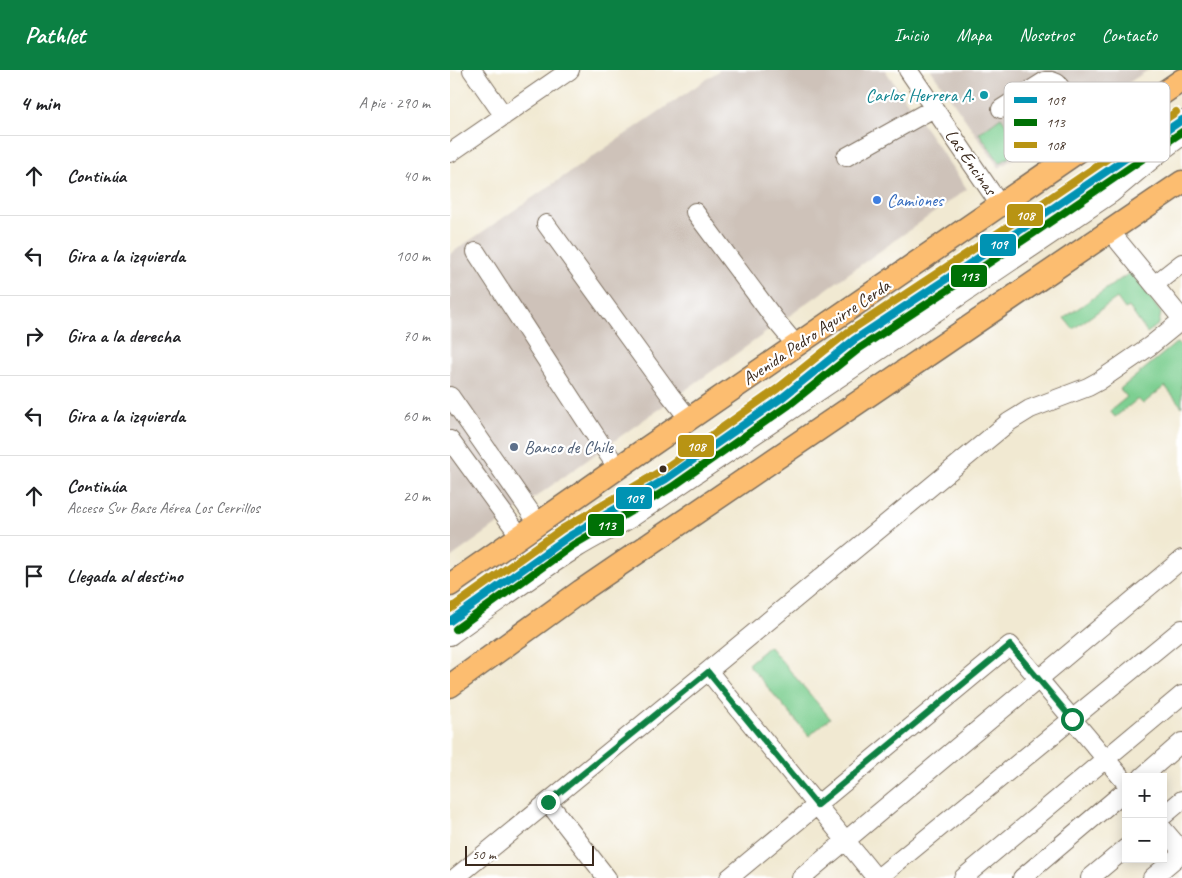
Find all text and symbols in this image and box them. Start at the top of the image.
text: Pathlet [25,20,85,50]
text: Inicio [894,24,928,46]
text: Mapa [956,24,991,46]
text: Nosotros [1019,24,1074,46]
text: Contacto [1102,24,1157,46]
legend [1004,82,1170,162]
place label: Carlos Herrera A. [866,84,974,106]
marker: Carlos Herrera A. [978,89,990,101]
text: 4 min [20,90,60,116]
text: 109 [1046,92,1067,109]
text: A pie · 290 m [359,93,430,113]
text: 113 [1046,114,1067,131]
street label: Las Encinas [940,125,1003,201]
text: 108 [1046,137,1067,154]
icon: ahead [20,162,48,190]
text: Continúa [67,164,126,188]
text: 40 m [403,166,430,186]
place label: Camiones [887,189,945,211]
marker: Camiones [871,194,883,206]
line badge: 108 [1006,203,1044,227]
text: 108 [1016,207,1036,224]
line badge: 109 [979,233,1017,257]
text: 109 [989,236,1009,253]
icon: left [20,242,48,270]
text: Gira a la izquierda [67,244,185,268]
text: 100 m [396,246,430,266]
line badge: 113 [950,264,988,288]
text: 113 [960,268,980,285]
street label: Avenida Pedro Aguirre Cerda [738,274,895,390]
icon: right [20,322,48,350]
text: Gira a la derecha [67,324,180,348]
text: 70 m [403,326,430,346]
icon: left [20,402,48,430]
text: Gira a la izquierda [67,404,185,428]
text: 60 m [403,406,430,426]
line badge: 108 [677,434,715,458]
place label: Banco de Chile [524,436,614,458]
text: 108 [687,438,707,455]
marker: Banco de Chile [508,441,520,453]
unlabelled marker [658,464,668,474]
text: Continúa [67,474,126,498]
icon: ahead [20,482,48,510]
text: 20 m [403,486,430,506]
line badge: 109 [615,486,653,510]
text: 109 [625,490,645,507]
text: Acceso Sur Base Aérea Los Cerrillos [67,498,260,518]
line badge: 113 [587,513,625,537]
text: 113 [597,517,617,534]
icon: arrive [20,562,48,590]
text: Llegada al destino [67,564,183,588]
route start [1061,708,1084,731]
map controls [1122,773,1167,863]
button: + [1122,773,1167,818]
route end [537,791,560,814]
button: − [1122,818,1167,863]
scale bar [465,843,594,866]
text: 50 m [472,846,496,863]

